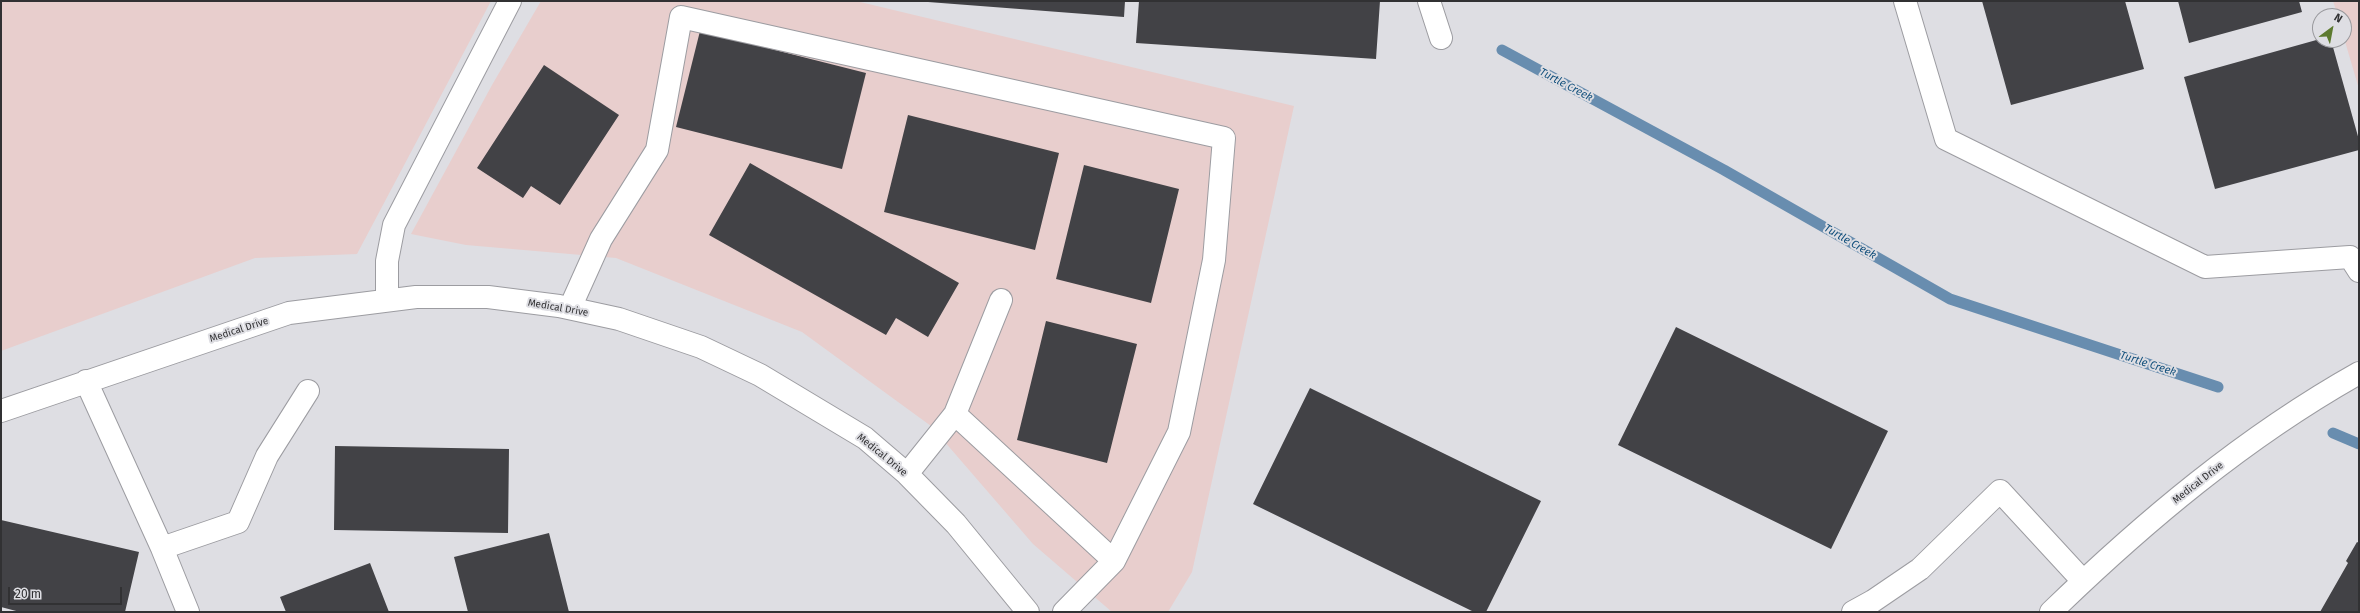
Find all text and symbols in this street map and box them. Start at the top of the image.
north arrow [2312,8,2352,48]
text: N [2332,11,2345,26]
water label: Turtle Creek [1537,65,1595,105]
water label: Turtle Creek [1821,222,1879,262]
street label: Medical Drive [527,297,589,319]
street label: Medical Drive [208,315,270,345]
water label: Turtle Creek [2118,349,2178,379]
street label: Medical Drive [854,431,910,479]
street label: Medical Drive [2170,459,2226,507]
scale bar [10,579,124,605]
text: 20 m [15,587,41,601]

